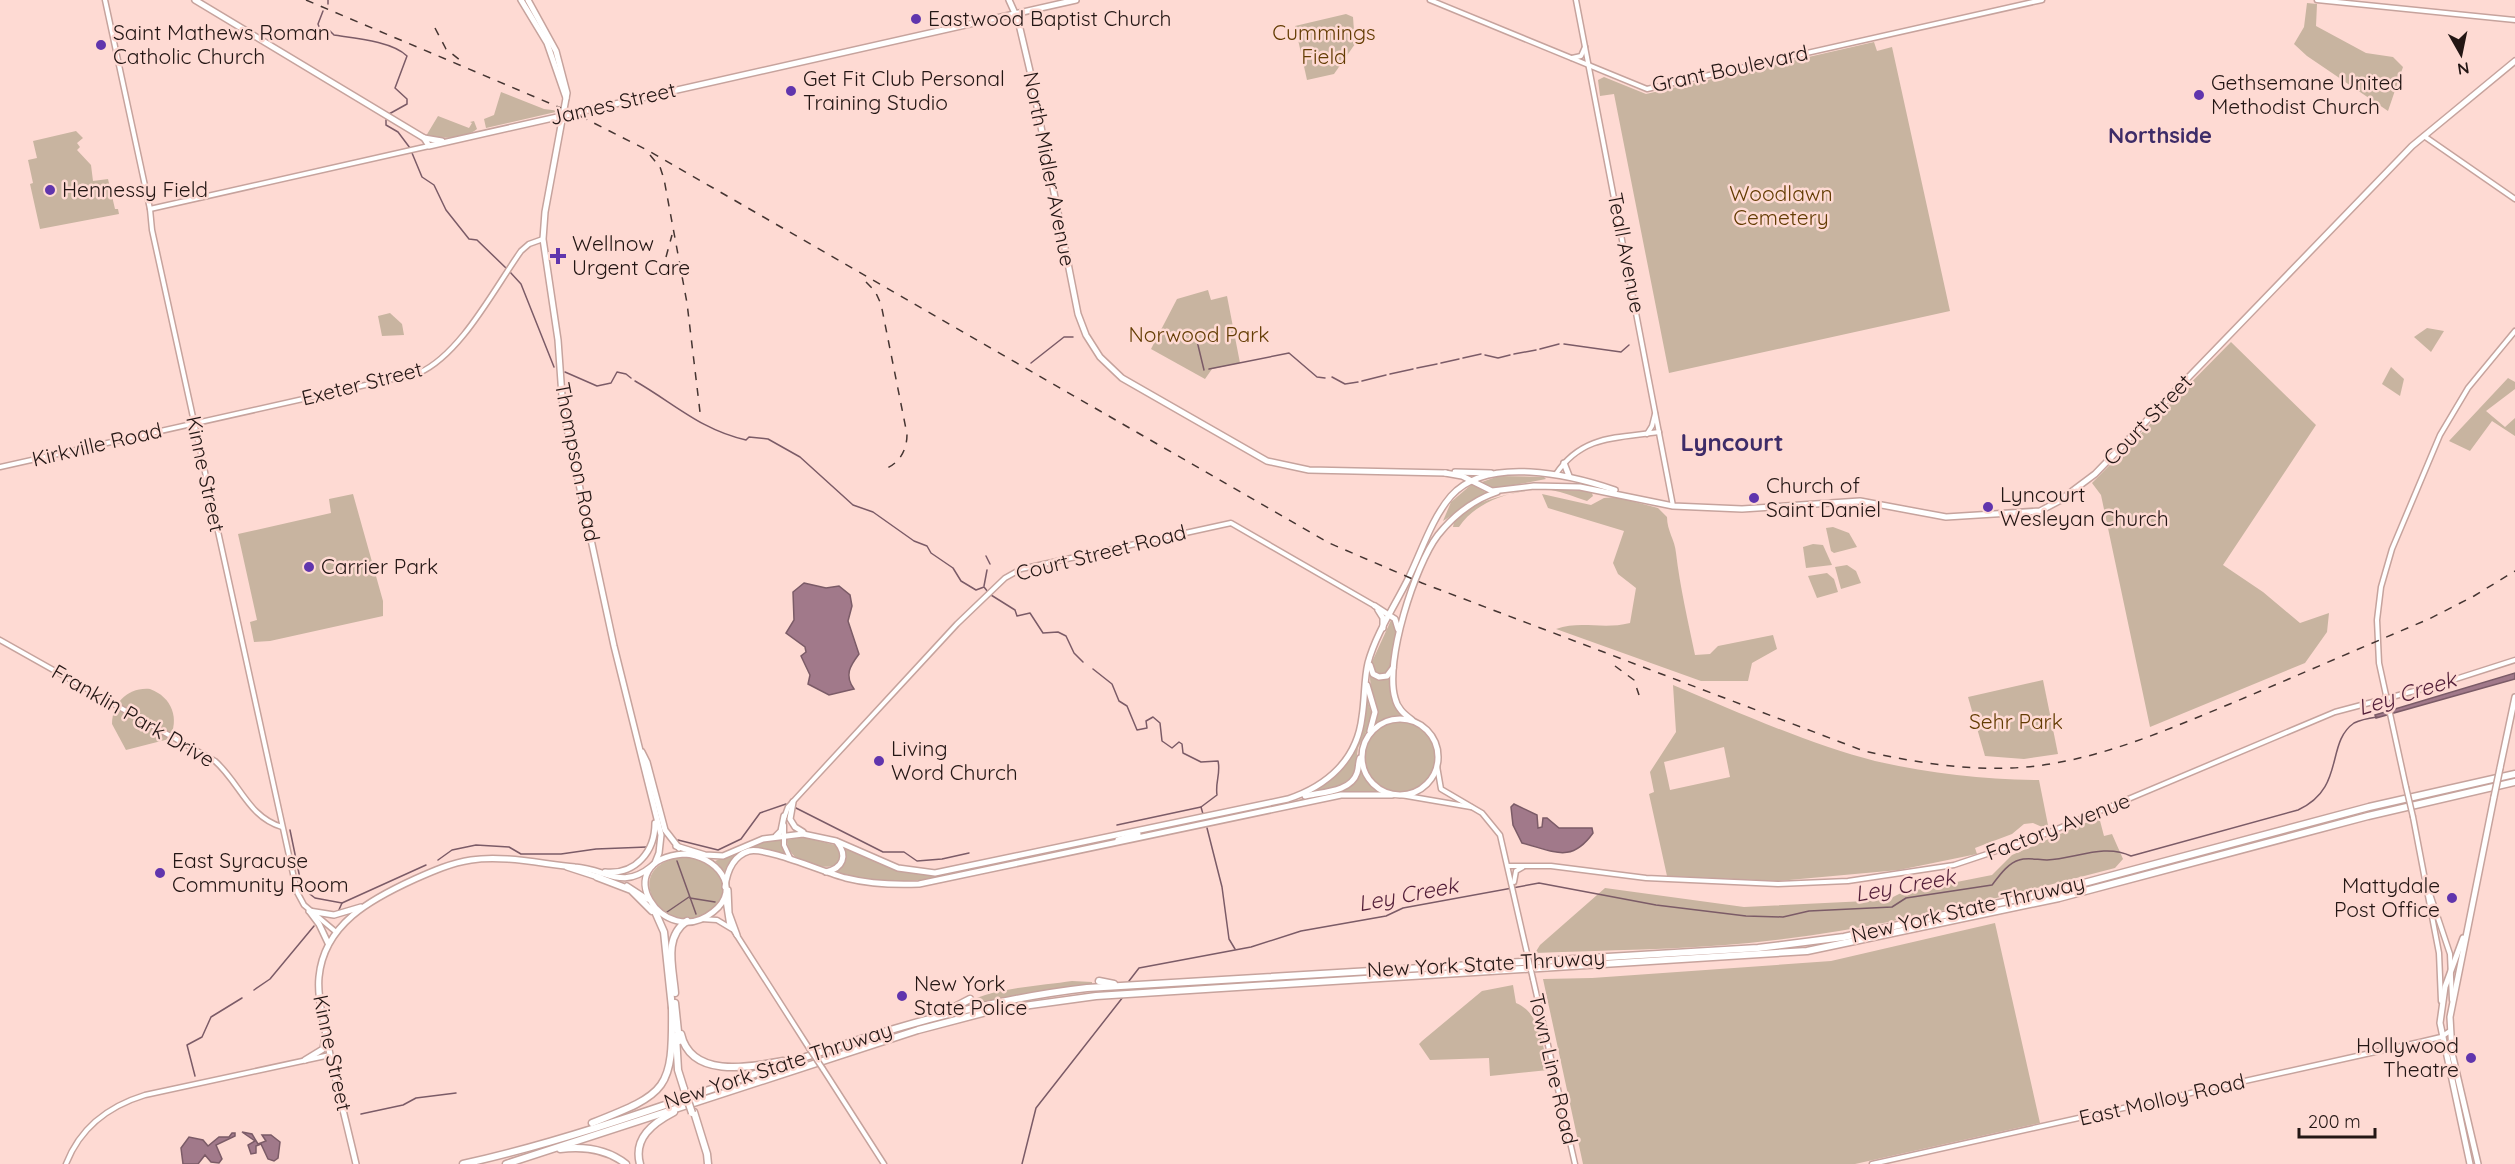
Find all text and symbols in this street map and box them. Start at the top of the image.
place label: Eastwood Baptist Church [928,5,1172,31]
marker: Eastwood Baptist Church [909,12,923,26]
place label: Saint Mathews Roman Catholic Church [113,19,330,69]
park label: Cummings Field [1272,19,1376,69]
north arrow [2431,24,2491,84]
marker: Saint Mathews Roman Catholic Church [94,38,108,52]
street label: Grant Boulevard [1649,39,1810,97]
text: N [2456,58,2471,80]
place label: Get Fit Club Personal Training Studio [803,65,1005,115]
street label: North Midler Avenue [1018,69,1082,268]
place label: Gethsemane United Methodist Church [2211,69,2403,119]
street label: James Street [547,76,678,130]
marker: Get Fit Club Personal Training Studio [784,84,798,98]
marker: Gethsemane United Methodist Church [2192,88,2206,102]
district label: Northside [2108,121,2212,149]
place label: Hennessy Field [62,176,208,202]
park label: Woodlawn Cemetery [1729,180,1833,230]
marker: Hennessy Field [43,183,57,197]
street label: Teall Avenue [1603,190,1651,315]
place label: Wellnow Urgent Care [572,230,690,280]
marker: Wellnow Urgent Care [549,247,567,265]
park label: Norwood Park [1128,321,1270,347]
street label: Exeter Street [299,355,425,411]
street label: Court Street [2097,368,2197,470]
street label: Thompson Road [550,380,606,544]
street label: Kinne Street [181,413,231,534]
street label: Kirkville Road [29,416,164,472]
district label: Lyncourt [1680,427,1784,457]
place label: Church of Saint Daniel [1766,472,1881,522]
place label: Lyncourt Wesleyan Church [2000,481,2169,531]
marker: Church of Saint Daniel [1747,491,1761,505]
marker: Lyncourt Wesleyan Church [1981,500,1995,514]
street label: Court Street Road [1013,518,1189,586]
place label: Carrier Park [321,553,438,579]
marker: Carrier Park [302,560,316,574]
street label: Franklin Park Drive [48,658,219,772]
water label: Ley Creek [2354,664,2462,721]
park label: Sehr Park [1969,708,2063,734]
place label: Living Word Church [891,735,1018,785]
marker: Living Word Church [872,754,886,768]
street label: Factory Avenue [1982,787,2133,866]
place label: East Syracuse Community Room [172,847,349,897]
water label: Ley Creek [1853,862,1960,908]
marker: East Syracuse Community Room [153,866,167,880]
street label: New York State Thruway [1849,869,2087,948]
water label: Ley Creek [1356,870,1463,917]
place label: Mattydale Post Office [2334,872,2440,922]
marker: Mattydale Post Office [2445,891,2459,905]
street label: New York State Thruway [1366,944,1606,982]
place label: New York State Police [914,970,1027,1020]
marker: New York State Police [895,989,909,1003]
street label: Town Line Road [1524,991,1584,1147]
street label: Kinne Street [308,992,358,1113]
street label: New York State Thruway [660,1016,895,1114]
place label: Hollywood Theatre [2356,1032,2459,1082]
marker: Hollywood Theatre [2464,1051,2478,1065]
street label: East Molloy Road [2076,1067,2247,1131]
scale bar [2299,1101,2376,1139]
text: 200 m [2308,1110,2361,1133]

